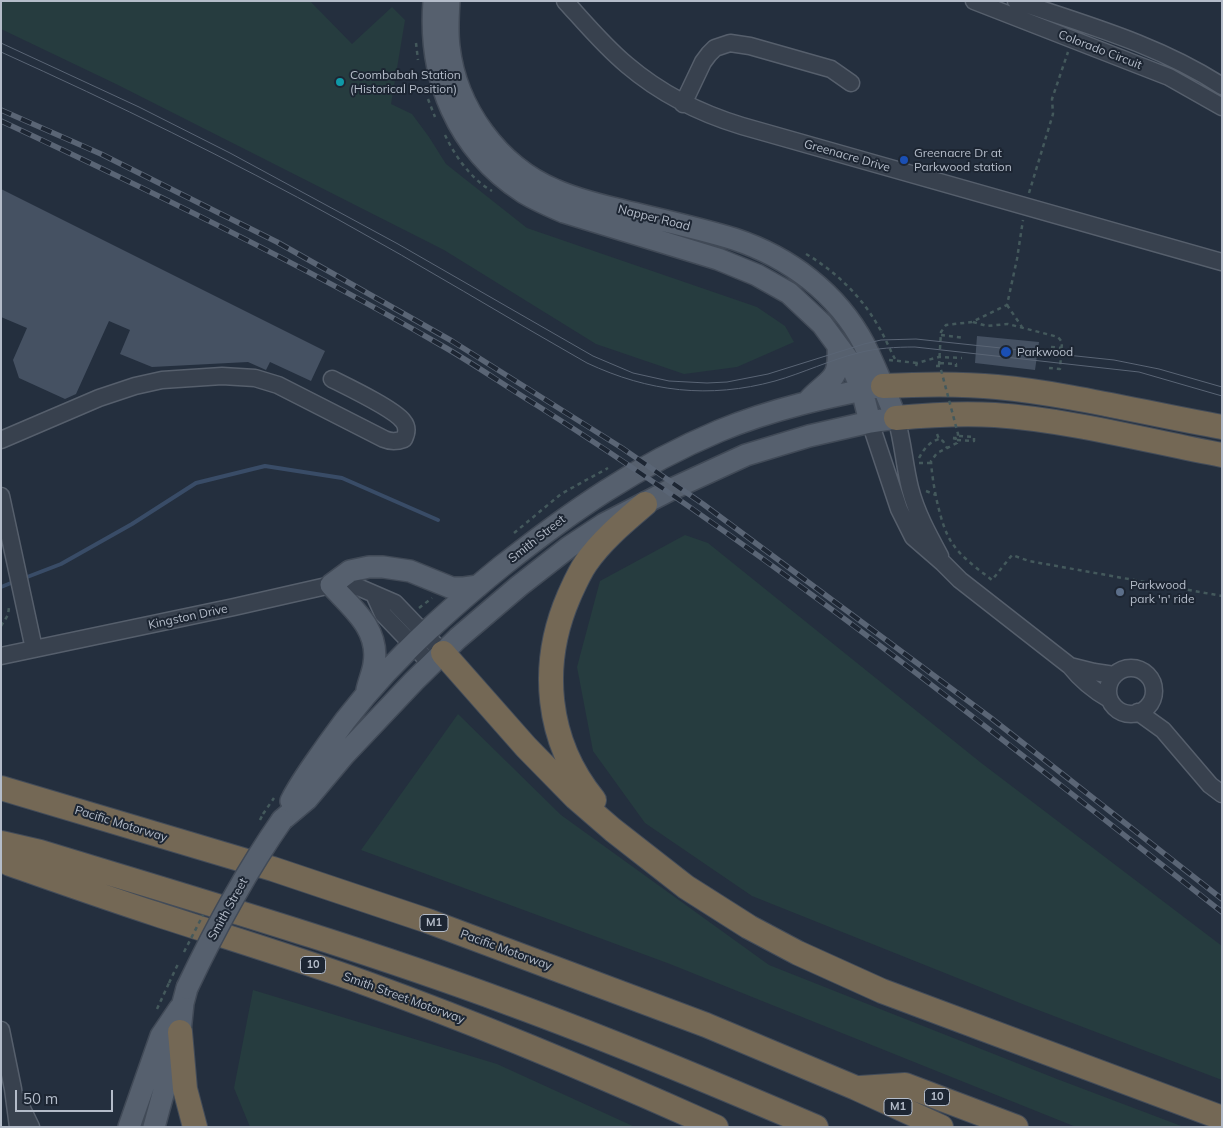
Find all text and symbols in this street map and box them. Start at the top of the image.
street label: Colorado Circuit [1056,27,1144,73]
place label: Coombabah Station (Historical Position) [350,68,461,96]
marker: Coombabah Station (Historical Position) [334,76,346,88]
street label: Greenacre Drive [802,137,892,175]
place label: Greenacre Dr at Parkwood station [914,146,1012,174]
marker: Greenacre Dr at Parkwood station [898,154,910,166]
street label: Napper Road [616,202,692,234]
marker: Parkwood [999,345,1013,359]
place label: Parkwood [1017,345,1073,359]
street label: Smith Street [506,512,568,566]
place label: Parkwood park 'n' ride [1130,578,1194,606]
marker: Parkwood park 'n' ride [1114,586,1126,598]
street label: Kingston Drive [147,602,229,632]
street label: Pacific Motorway [73,803,169,845]
street label: Smith Street [205,876,251,942]
road number: M1 [420,914,448,931]
street label: Pacific Motorway [458,927,554,973]
road number: 10 [300,956,326,974]
street label: Smith Street Motorway [341,969,467,1027]
scale bar [18,1080,115,1112]
road number: 10 [924,1088,950,1106]
text: 50 m [23,1089,58,1108]
road number: M1 [884,1098,912,1116]

